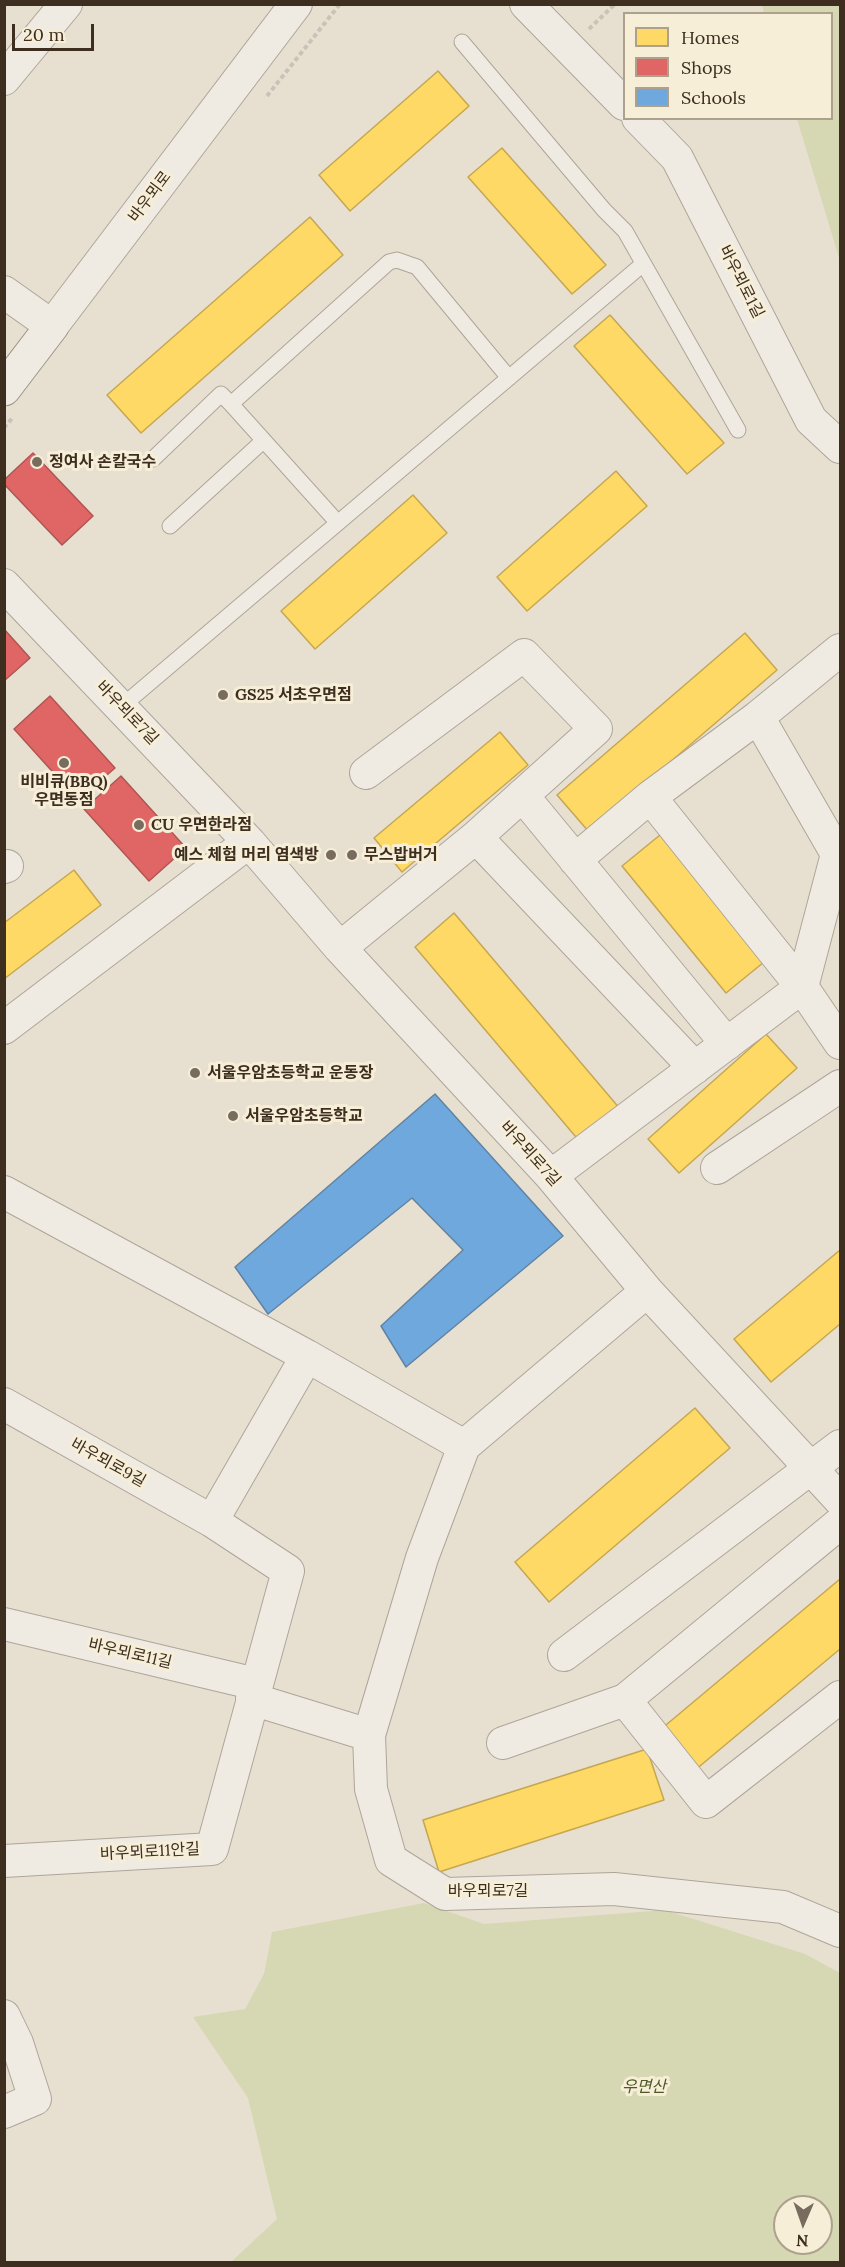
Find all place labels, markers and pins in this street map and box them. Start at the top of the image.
place label: 정여사 손칼국수 [49,452,156,472]
marker: 정여사 손칼국수 [30,455,44,469]
place label: GS25 서초우면점 [235,685,352,705]
marker: GS25 서초우면점 [216,688,230,702]
marker: 비비큐(BBQ) 우면동점 [57,756,71,770]
place label: 비비큐(BBQ) 우면동점 [21,772,107,810]
place label: CU 우면한라점 [151,815,252,835]
marker: CU 우면한라점 [132,818,146,832]
place label: 예스 체험 머리 염색방 [174,845,319,865]
place label: 무스밥버거 [364,845,438,865]
marker: 예스 체험 머리 염색방 [324,848,338,862]
marker: 무스밥버거 [345,848,359,862]
place label: 서울우암초등학교 운동장 [207,1063,373,1083]
marker: 서울우암초등학교 운동장 [188,1066,202,1080]
place label: 서울우암초등학교 [245,1106,363,1126]
marker: 서울우암초등학교 [226,1109,240,1123]

